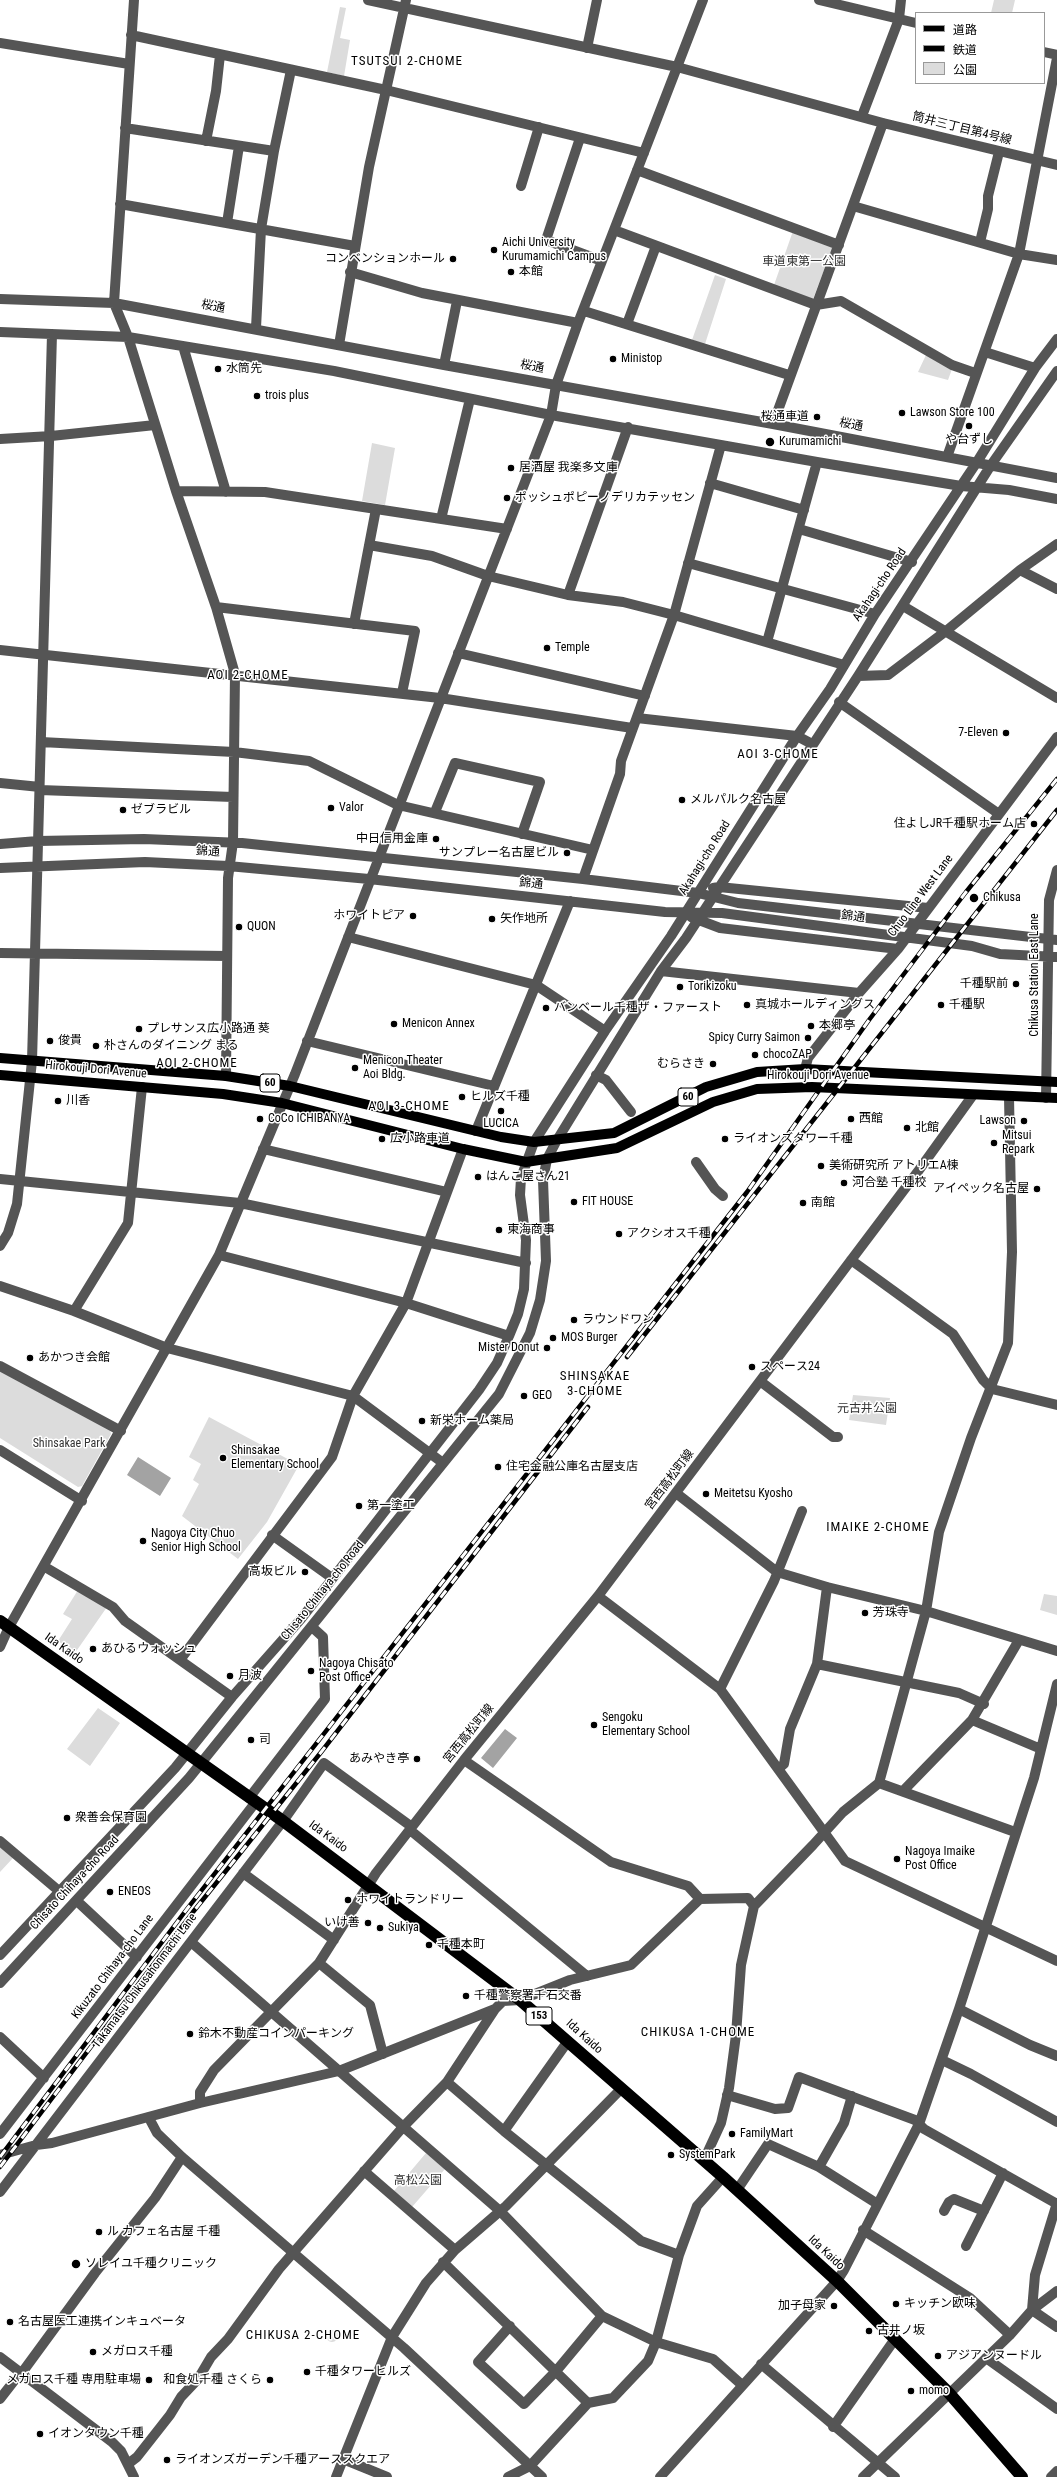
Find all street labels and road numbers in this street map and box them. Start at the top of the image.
street label: 筒井三丁目第4号線 [911,110,1013,148]
street label: 桜通 [200,298,226,316]
street label: 桜通 [519,358,545,376]
street label: 桜通 [838,416,864,434]
street label: Akahagi-cho Road [850,546,910,624]
street label: Akahagi-cho Road [676,818,734,898]
street label: 錦通 [196,844,220,860]
street label: Chuo Line West Lane [885,852,957,940]
street label: 錦通 [518,876,544,892]
street label: 錦通 [840,908,866,926]
street label: Chikusa Station East Lane [1028,913,1042,1037]
street label: Hirokouji Dori Avenue [45,1058,147,1082]
street label: Hirokouji Dori Avenue [767,1069,869,1083]
road number: 60 [260,1074,280,1092]
road number: 60 [678,1088,698,1106]
street label: 宮西高松町線 [643,1447,697,1513]
street label: Chisato Chihaya-cho Road [279,1539,367,1643]
street label: Ida Kaido [42,1630,86,1668]
street label: 宮西高松町線 [441,1701,497,1767]
street label: Ida Kaido [306,1818,350,1856]
street label: Chisato Chihaya-cho Road [28,1833,122,1933]
street label: Takamatsu Chikusahonmachi Lane [90,1911,200,2051]
street label: Kikuzato Chihaya-cho Lane [69,1912,157,2022]
road number: 153 [526,2007,552,2025]
street label: Ida Kaido [563,2017,605,2057]
street label: Ida Kaido [805,2233,847,2273]

